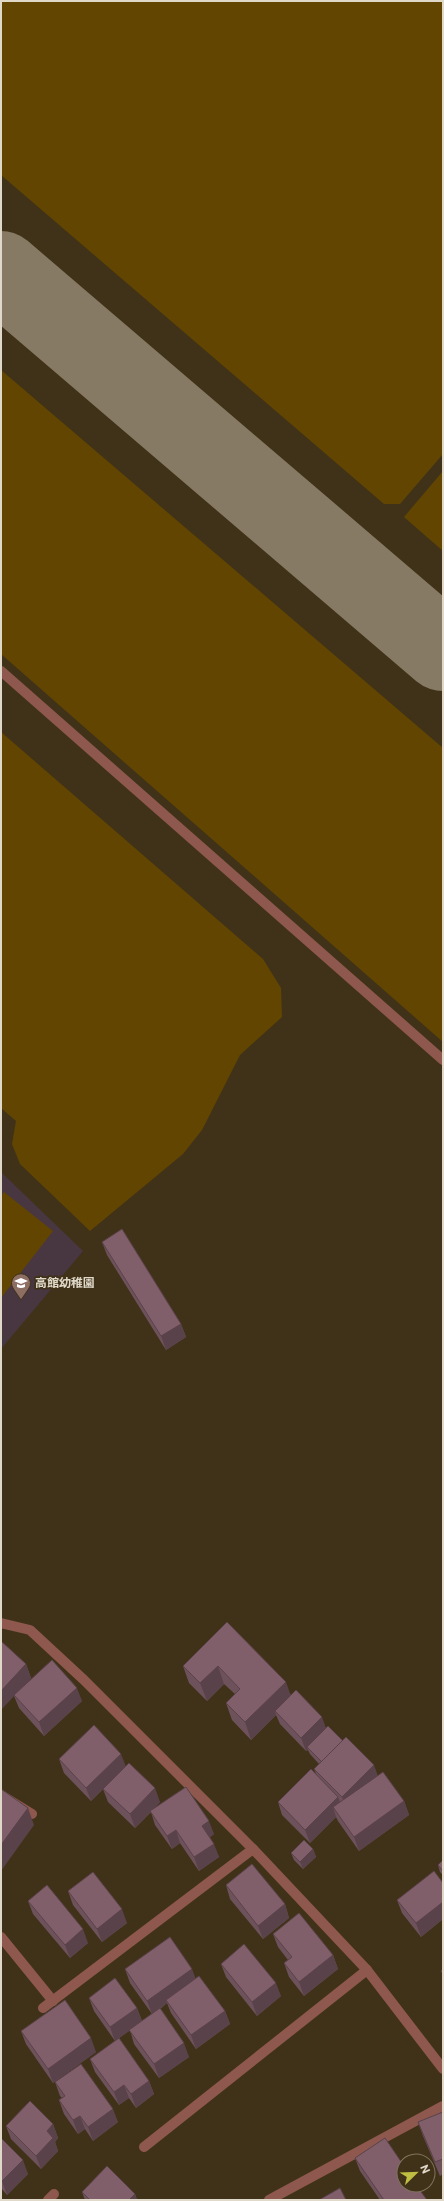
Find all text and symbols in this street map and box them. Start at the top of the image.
school or university icon: 高館幼稚園 [10,1272,32,1300]
place label: 高館幼稚園 [35,1275,95,1289]
north arrow [396,2153,436,2193]
text: N [418,2163,433,2175]

